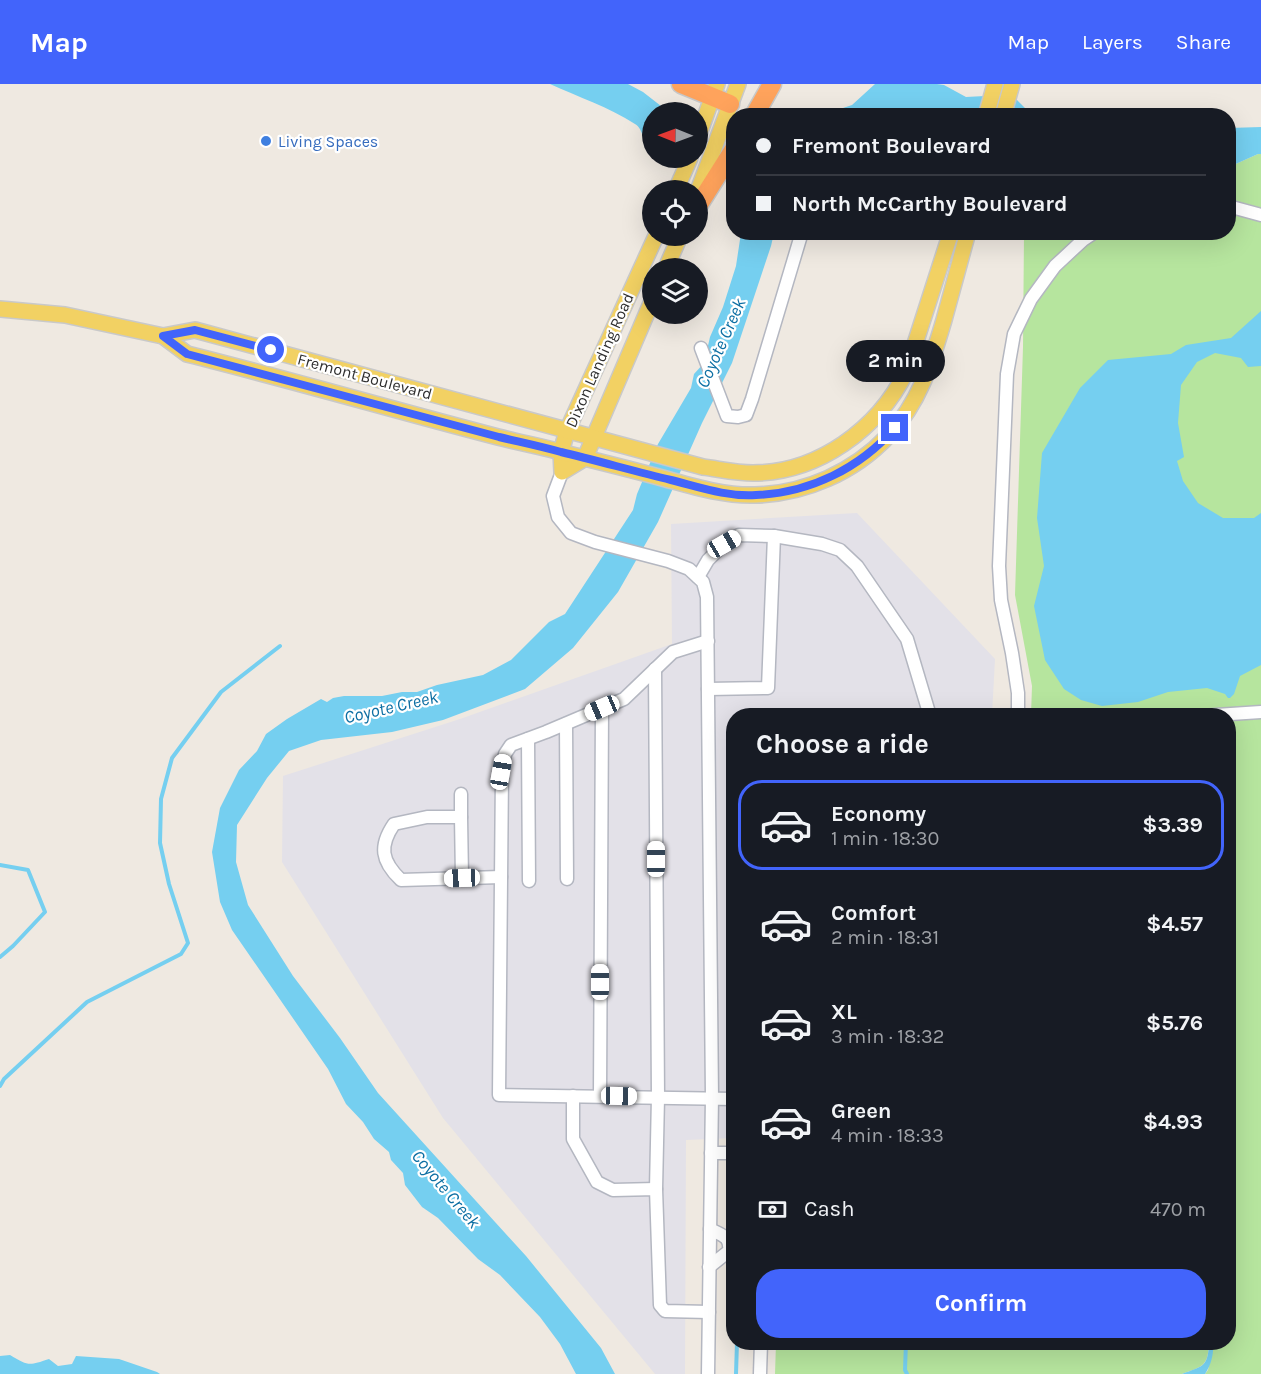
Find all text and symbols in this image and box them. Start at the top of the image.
text: Map [30,26,88,59]
text: Map [1007,30,1049,54]
text: Layers [1082,30,1143,54]
text: Share [1176,30,1231,54]
north arrow [642,102,708,168]
map controls [642,102,708,324]
place label: Living Spaces [278,132,378,151]
text: Fremont Boulevard [792,133,991,159]
marker: Living Spaces [259,134,273,148]
button: locate [642,180,708,246]
text: North McCarthy Boulevard [792,191,1067,217]
button: layers [642,258,708,324]
street label: Dixon Landing Road [561,290,638,430]
water label: Coyote Creek [691,294,751,391]
route start [257,336,284,363]
callout: 2 min [846,341,944,383]
street label: Fremont Boulevard [295,349,434,404]
text: 2 min [868,349,923,372]
route end [881,414,908,441]
car [704,527,744,561]
water label: Coyote Creek [342,685,441,728]
car [582,693,622,723]
text: Choose a ride [756,728,929,760]
car [489,753,513,791]
icon: car [759,798,813,852]
text: Economy [831,801,926,827]
text: $3.39 [1142,812,1203,838]
text: 1 min · 18:30 [831,827,939,850]
car [647,841,665,877]
car [444,868,480,888]
icon: car [759,897,813,951]
text: Comfort [831,900,916,926]
text: $4.57 [1146,911,1203,937]
text: 2 min · 18:31 [831,926,939,949]
car [591,964,609,1000]
icon: car [759,996,813,1050]
text: XL [831,999,857,1025]
text: $5.76 [1146,1010,1203,1036]
text: 3 min · 18:32 [831,1025,944,1048]
car [601,1087,637,1105]
icon: car [759,1095,813,1149]
text: Green [831,1098,892,1124]
text: $4.93 [1143,1109,1203,1135]
text: 4 min · 18:33 [831,1124,944,1147]
water label: Coyote Creek [407,1145,486,1233]
icon: cash [756,1193,789,1226]
text: Cash [804,1196,854,1222]
text: 470 m [1150,1198,1206,1221]
button: Confirm [756,1269,1206,1338]

